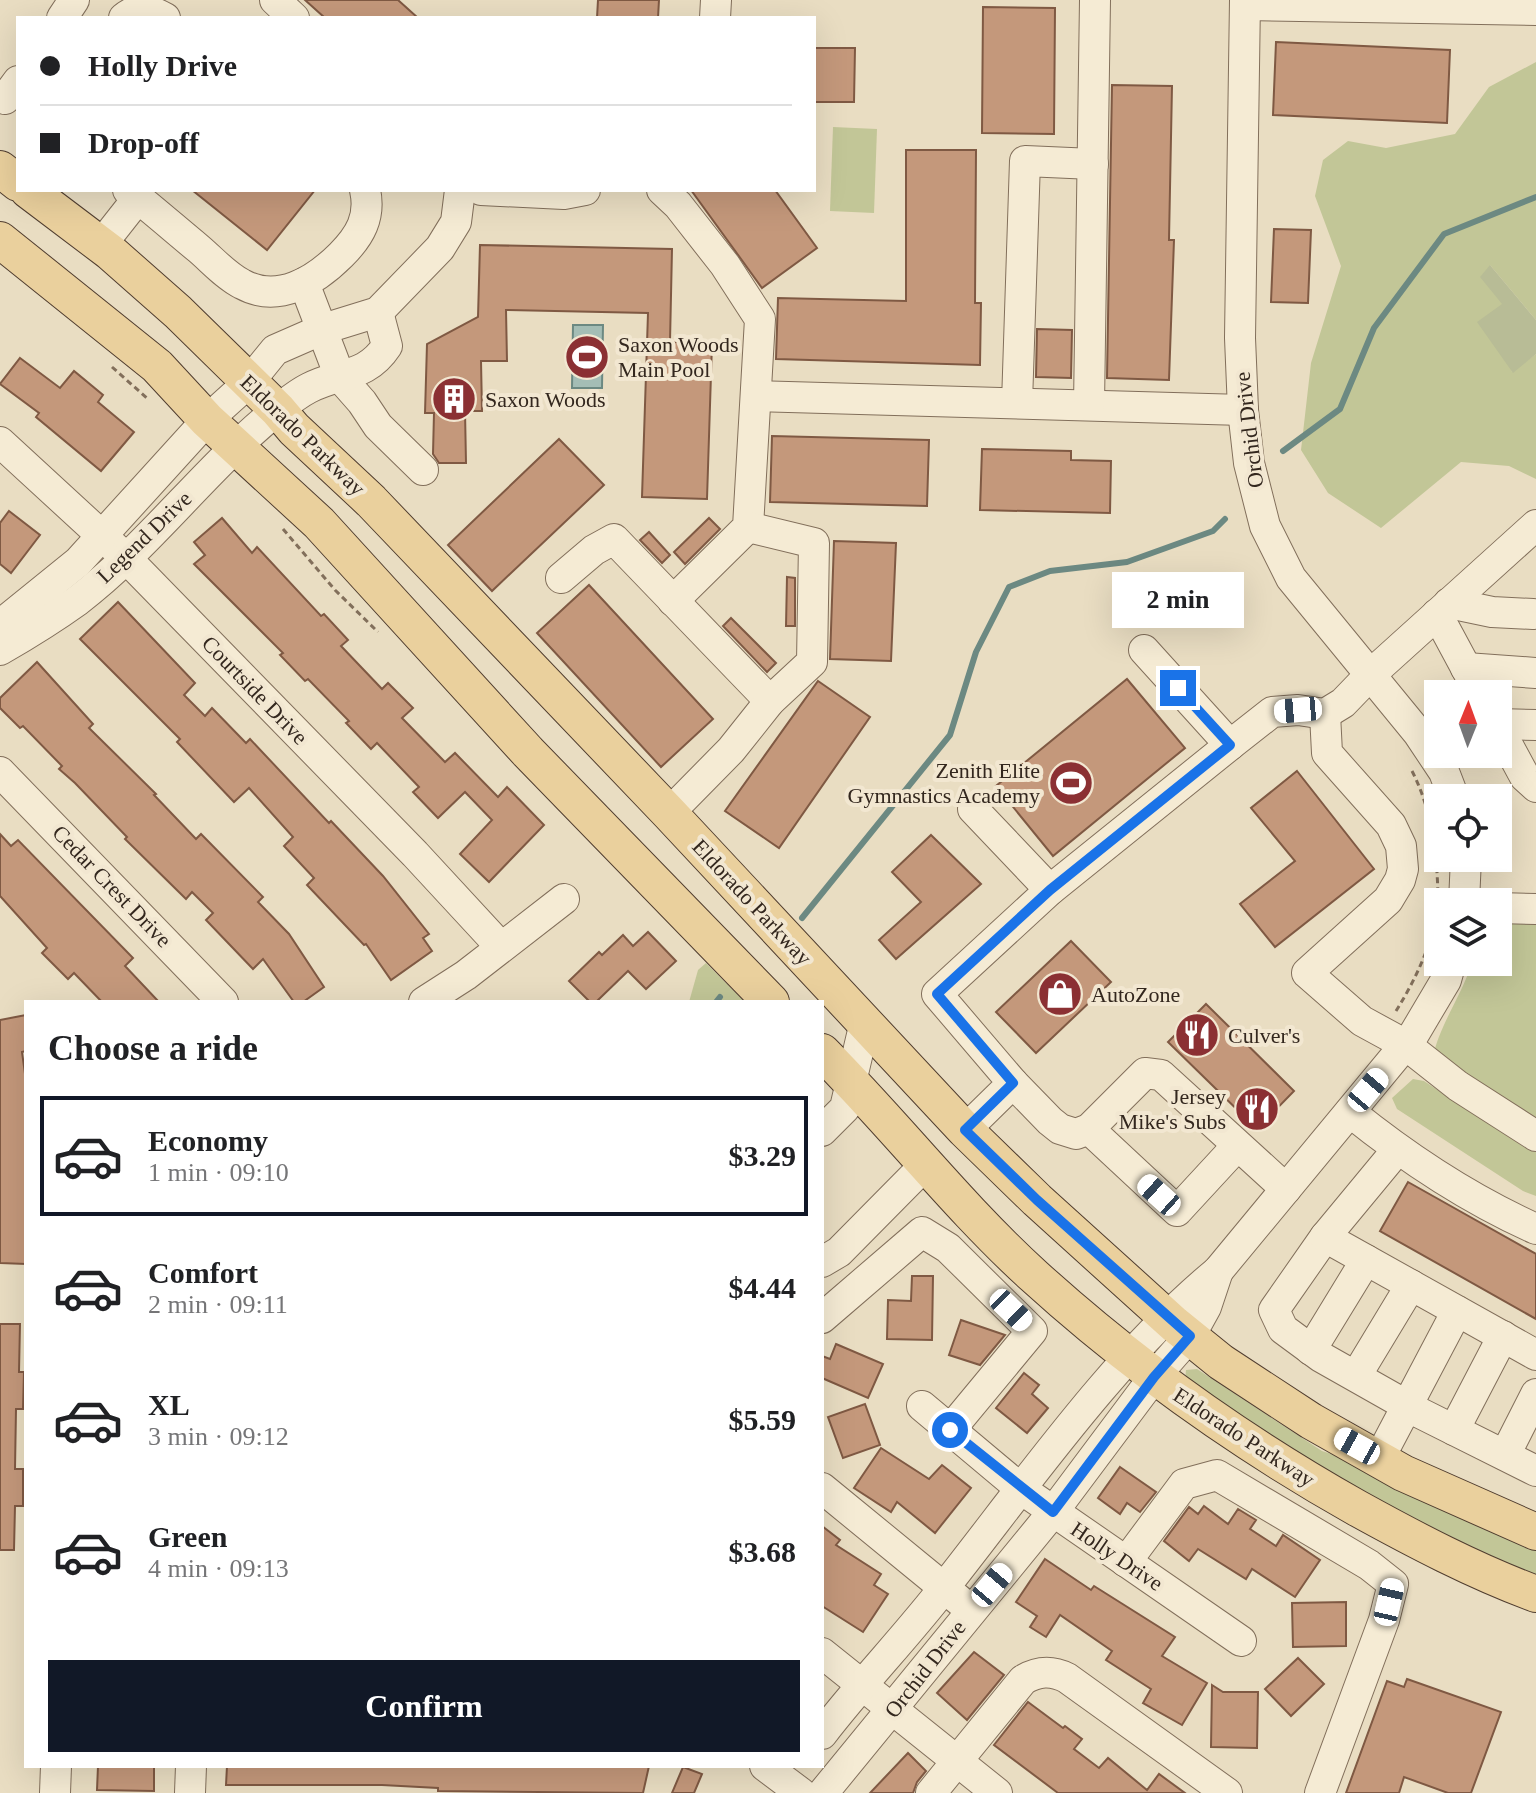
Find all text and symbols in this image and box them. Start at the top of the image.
text: Holly Drive [88,49,237,82]
text: Drop-off [88,126,199,159]
place label: Saxon Woods Main Pool [618,332,739,382]
sports icon: Saxon Woods Main Pool [563,333,611,381]
street label: Eldorado Parkway [236,369,370,501]
street label: Orchid Drive [1229,371,1269,489]
building icon: Saxon Woods [430,375,478,423]
place label: Saxon Woods [485,387,606,412]
street label: Legend Drive [92,486,196,588]
callout: 2 min [1112,572,1244,628]
text: 2 min [1147,585,1209,614]
street label: Courtside Drive [197,631,313,749]
route end [1160,670,1196,706]
north arrow [1424,680,1512,768]
map controls [1424,680,1512,976]
car [1273,696,1323,724]
place label: Zenith Elite Gymnastics Academy [848,758,1040,808]
sports icon: Zenith Elite Gymnastics Academy [1047,759,1095,807]
button: locate [1424,784,1512,872]
street label: Cedar Crest Drive [47,820,177,952]
street label: Eldorado Parkway [687,834,817,970]
button: layers [1424,888,1512,976]
shop icon: AutoZone [1036,970,1084,1018]
place label: AutoZone [1091,982,1180,1007]
restaurant icon: Culver's [1173,1011,1221,1059]
place label: Culver's [1228,1023,1300,1048]
text: Choose a ride [48,1028,258,1068]
car [1343,1064,1393,1116]
place label: Jersey Mike's Subs [1119,1084,1226,1134]
restaurant icon: Jersey Mike's Subs [1233,1085,1281,1133]
icon: car [52,1120,124,1192]
text: Economy [148,1124,268,1157]
text: $3.29 [729,1139,796,1172]
text: 1 min · 09:10 [148,1158,289,1187]
car [1133,1170,1185,1220]
icon: car [52,1252,124,1324]
text: Comfort [148,1256,258,1289]
text: $4.44 [729,1271,796,1304]
car [985,1285,1037,1335]
text: 2 min · 09:11 [148,1290,288,1319]
street label: Eldorado Parkway [1169,1382,1319,1492]
icon: car [52,1384,124,1456]
text: XL [148,1388,190,1421]
text: $5.59 [729,1403,796,1436]
route start [932,1412,968,1448]
text: 3 min · 09:12 [148,1422,289,1451]
car [1330,1424,1384,1468]
icon: car [52,1516,124,1588]
street label: Holly Drive [1066,1516,1168,1596]
text: Green [148,1520,227,1553]
text: $3.68 [729,1535,796,1568]
text: 4 min · 09:13 [148,1554,289,1583]
car [967,1559,1017,1611]
car [1372,1576,1406,1628]
street label: Orchid Drive [879,1615,971,1723]
button: Confirm [48,1660,800,1752]

